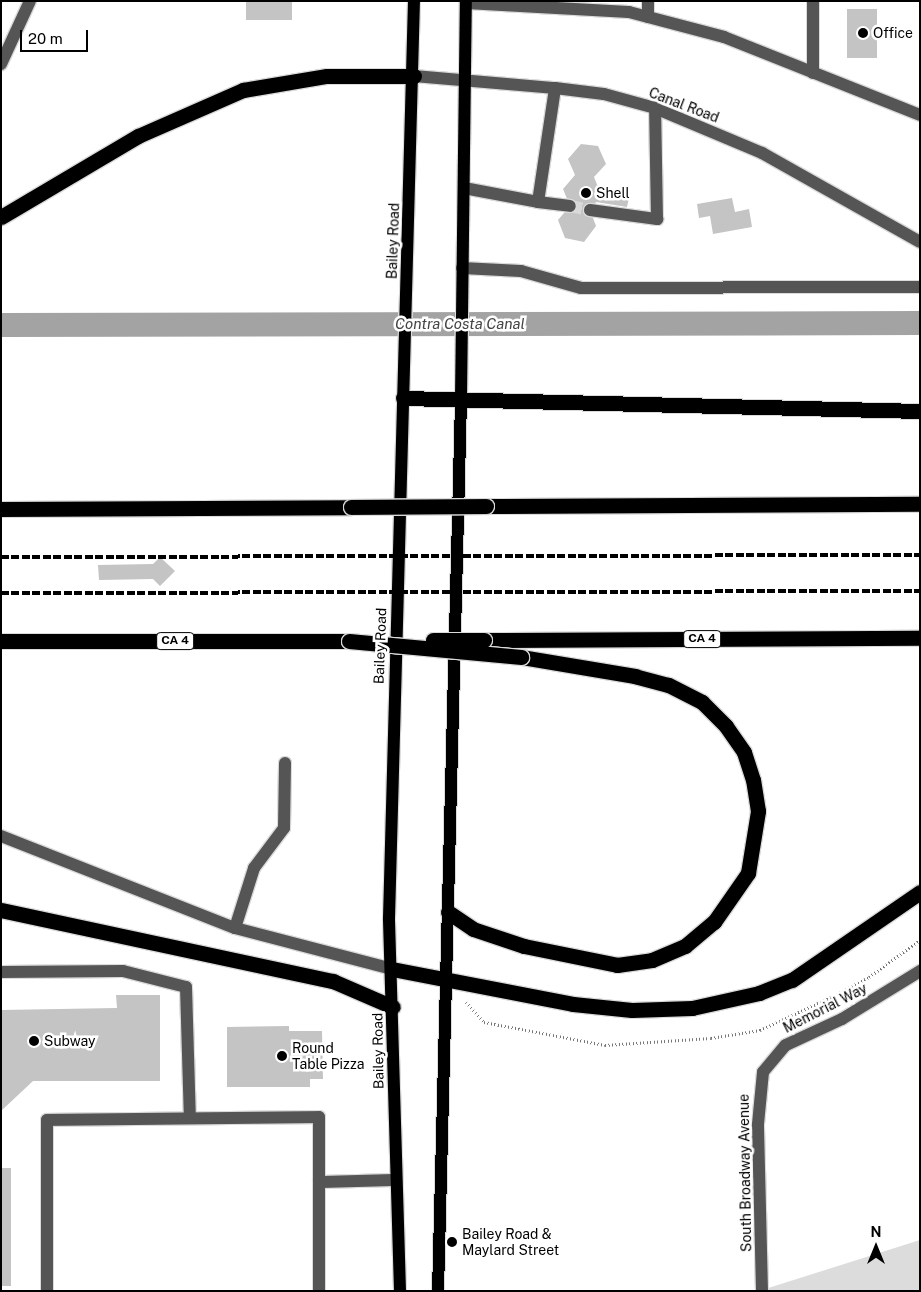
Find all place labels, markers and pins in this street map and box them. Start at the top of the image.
place label: Office [873,25,913,41]
marker: Office [857,27,869,39]
place label: Shell [596,185,630,201]
marker: Shell [580,187,592,199]
place label: Subway [44,1033,96,1049]
marker: Subway [28,1035,40,1047]
place label: Round Table Pizza [292,1040,365,1072]
marker: Round Table Pizza [276,1050,288,1062]
place label: Bailey Road & Maylard Street [462,1226,559,1258]
marker: Bailey Road & Maylard Street [446,1236,458,1248]

